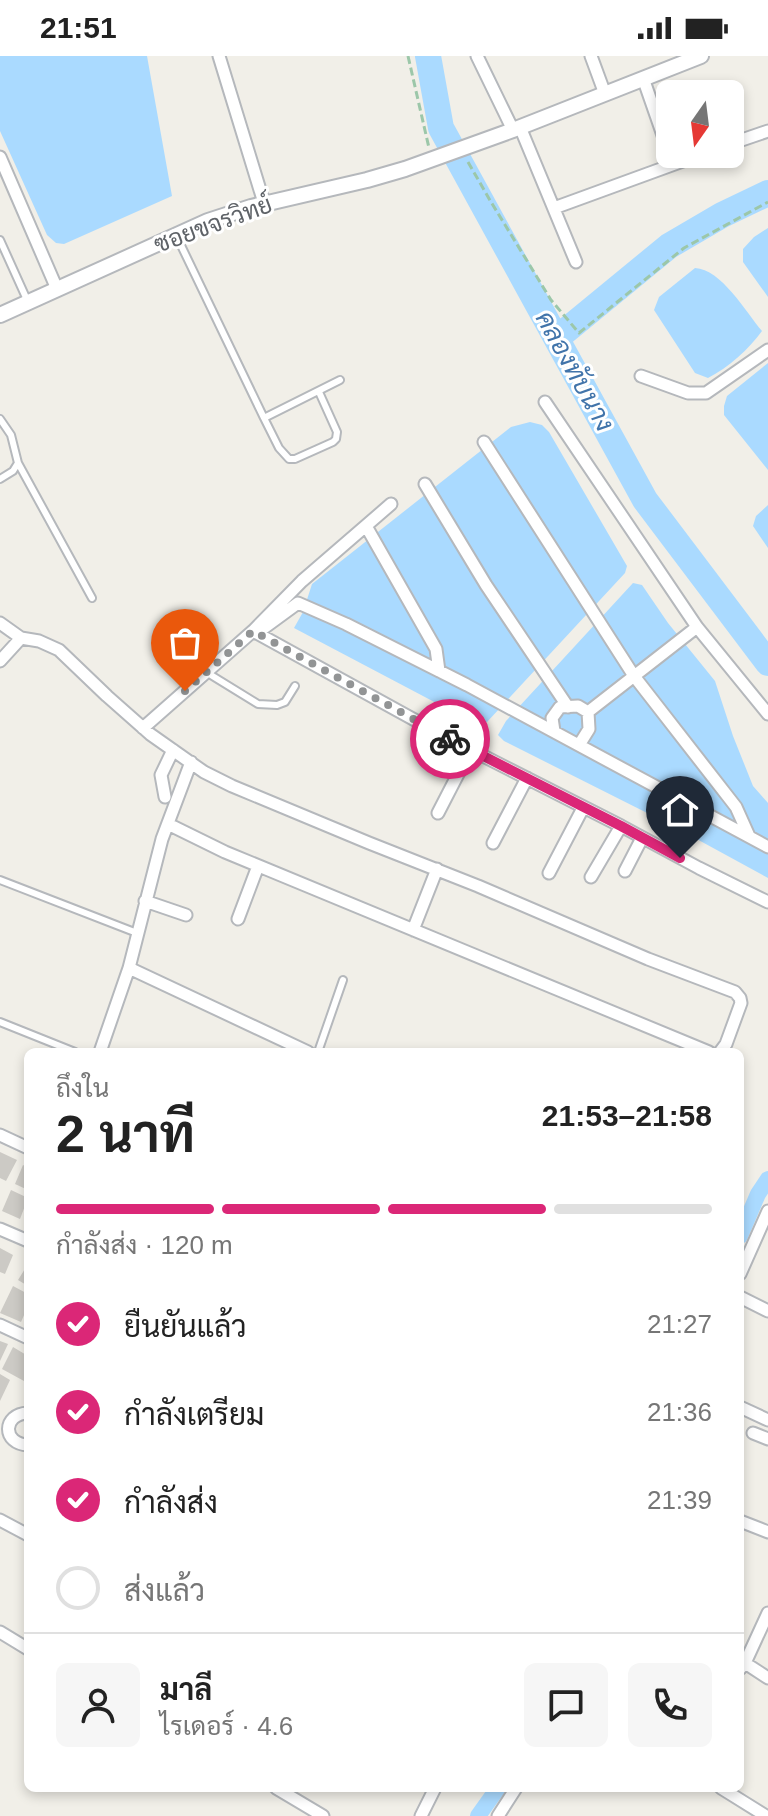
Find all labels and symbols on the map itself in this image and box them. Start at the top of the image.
north arrow [656,80,744,168]
street label: ซอยขจรวิทย์ [150,188,276,258]
water label: คลองทับนาง [530,305,621,436]
pin [151,609,219,691]
courier [410,699,490,779]
pin [646,776,714,858]

